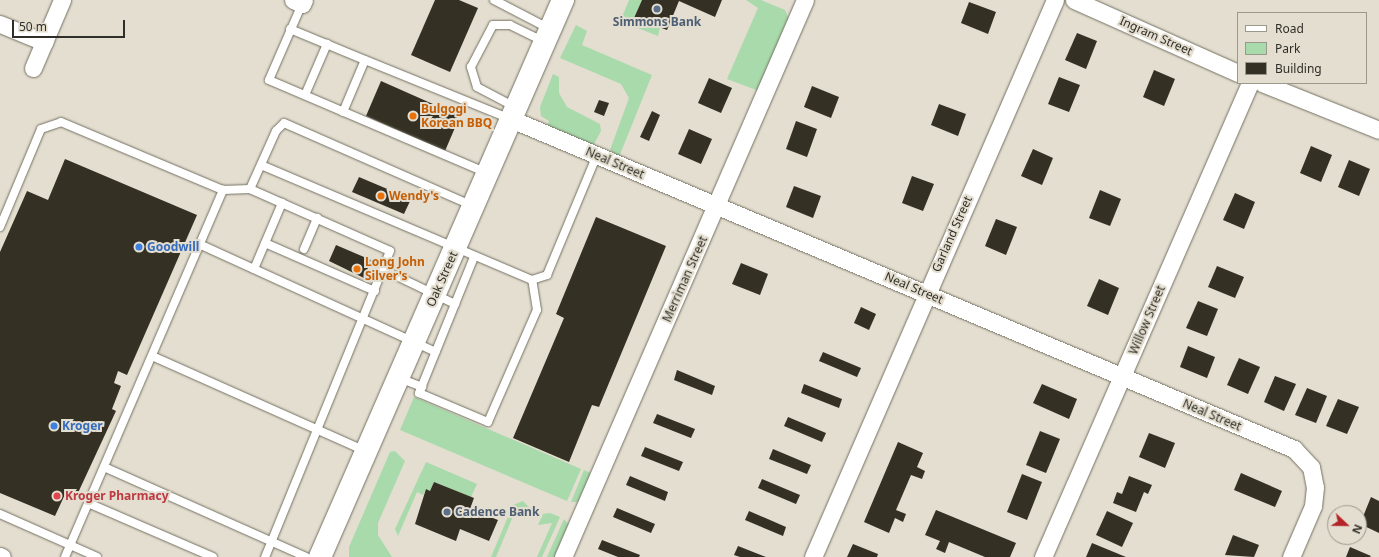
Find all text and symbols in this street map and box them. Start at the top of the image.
marker: Simmons Bank [652,4,662,14]
scale bar [14,12,127,38]
legend [1237,12,1367,84]
street label: Ingram Street [1117,14,1195,58]
place label: Simmons Bank [613,15,701,29]
text: 50 m [19,18,47,35]
text: Road [1275,20,1304,37]
text: Park [1275,40,1300,57]
text: Building [1275,60,1322,77]
place label: Bulgogi Korean BBQ [421,102,492,130]
marker: Bulgogi Korean BBQ [408,111,418,121]
street label: Neal Street [583,144,647,182]
place label: Wendy's [389,189,439,203]
marker: Wendy's [376,191,386,201]
street label: Garland Street [929,194,975,274]
street label: Merriman Street [660,234,710,324]
place label: Goodwill [147,240,199,254]
marker: Goodwill [134,242,144,252]
street label: Oak Street [423,249,461,309]
place label: Long John Silver's [365,255,425,283]
marker: Long John Silver's [352,264,362,274]
street label: Neal Street [882,269,946,307]
street label: Willow Street [1126,283,1168,357]
street label: Neal Street [1180,396,1244,434]
place label: Kroger [62,419,103,433]
marker: Kroger [49,421,59,431]
place label: Kroger Pharmacy [65,489,169,503]
marker: Kroger Pharmacy [52,491,62,501]
place label: Cadence Bank [455,505,539,519]
north arrow [1327,505,1367,545]
marker: Cadence Bank [442,507,452,517]
text: N [1349,522,1366,536]

